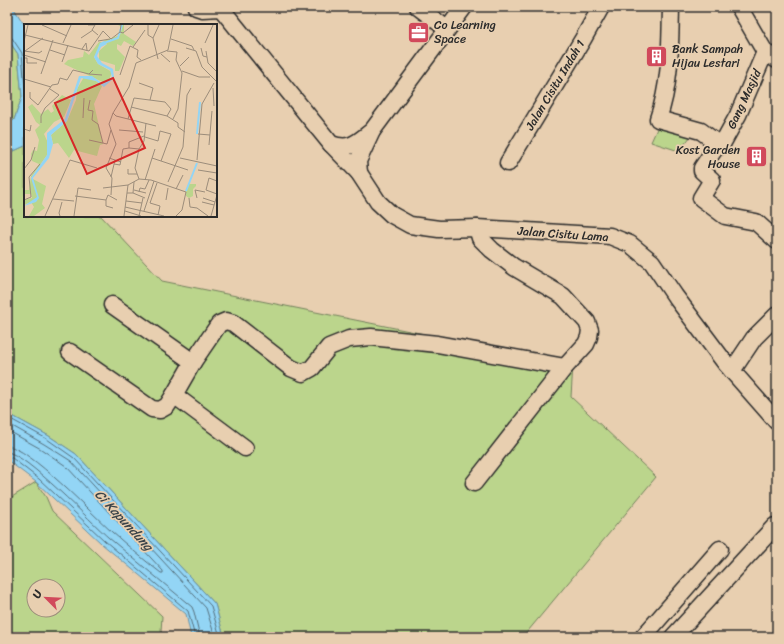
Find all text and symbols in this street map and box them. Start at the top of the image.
place label: Co Learning Space [434,14,496,50]
office icon: Co Learning Space [405,19,431,45]
inset map [24,24,217,217]
street label: Jalan Cisitu Indah 1 [519,35,591,136]
place label: Bank Sampah Hijau Lestari [672,38,743,74]
building icon: Bank Sampah Hijau Lestari [643,43,669,69]
street label: Gang Masjid [721,65,768,133]
place label: Kost Garden House [676,139,741,175]
building icon: Kost Garden House [743,144,769,170]
street label: Jalan Cisitu Lama [516,220,609,248]
water label: Ci Kapundung [89,484,160,557]
north arrow [26,578,66,618]
text: U [27,586,48,601]

